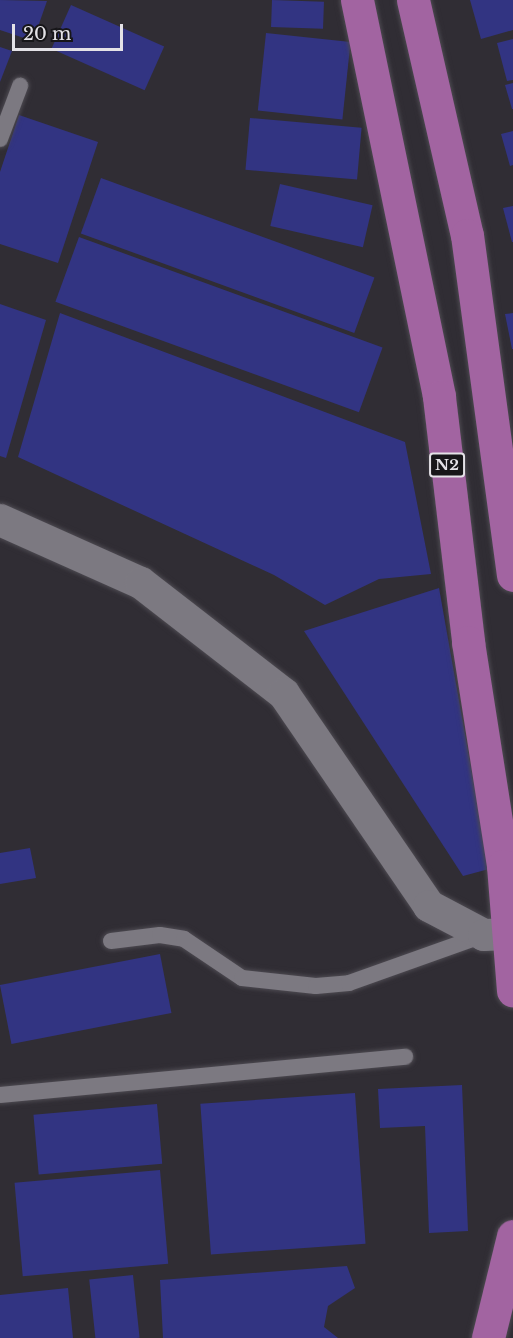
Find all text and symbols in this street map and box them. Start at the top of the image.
scale bar [15,12,126,50]
text: 20 m [23,23,71,45]
road number: N2 [429,453,465,477]

